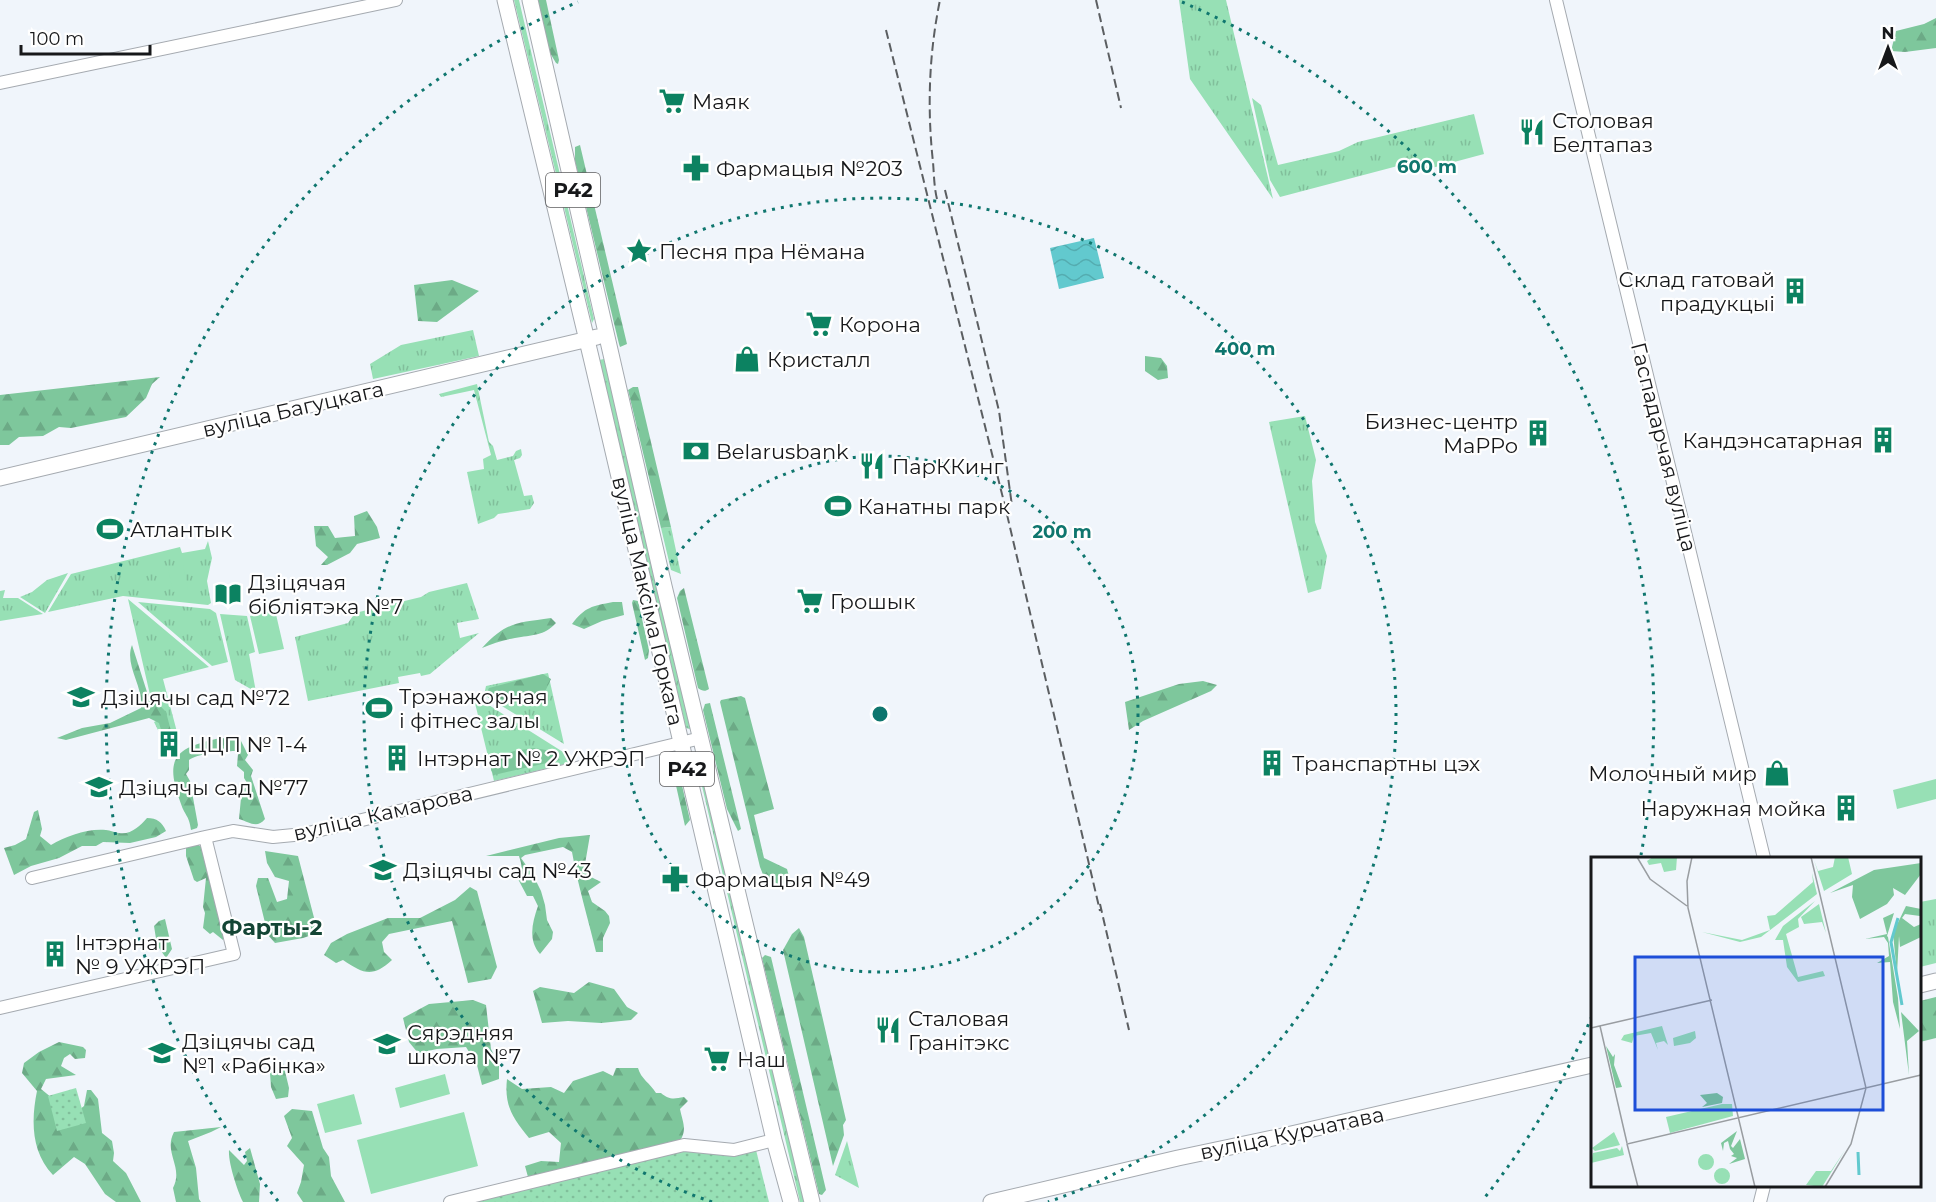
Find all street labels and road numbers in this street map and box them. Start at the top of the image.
road number: Р42 [546,173,600,207]
street label: Гаспадарчая вуліца [1626,340,1702,554]
street label: вуліца Багуцкага [200,376,386,442]
street label: вуліца Максіма Горкага [607,474,689,728]
road number: Р42 [660,752,714,786]
street label: вуліца Камарова [291,780,475,846]
street label: вуліца Курчатава [1198,1101,1386,1165]

